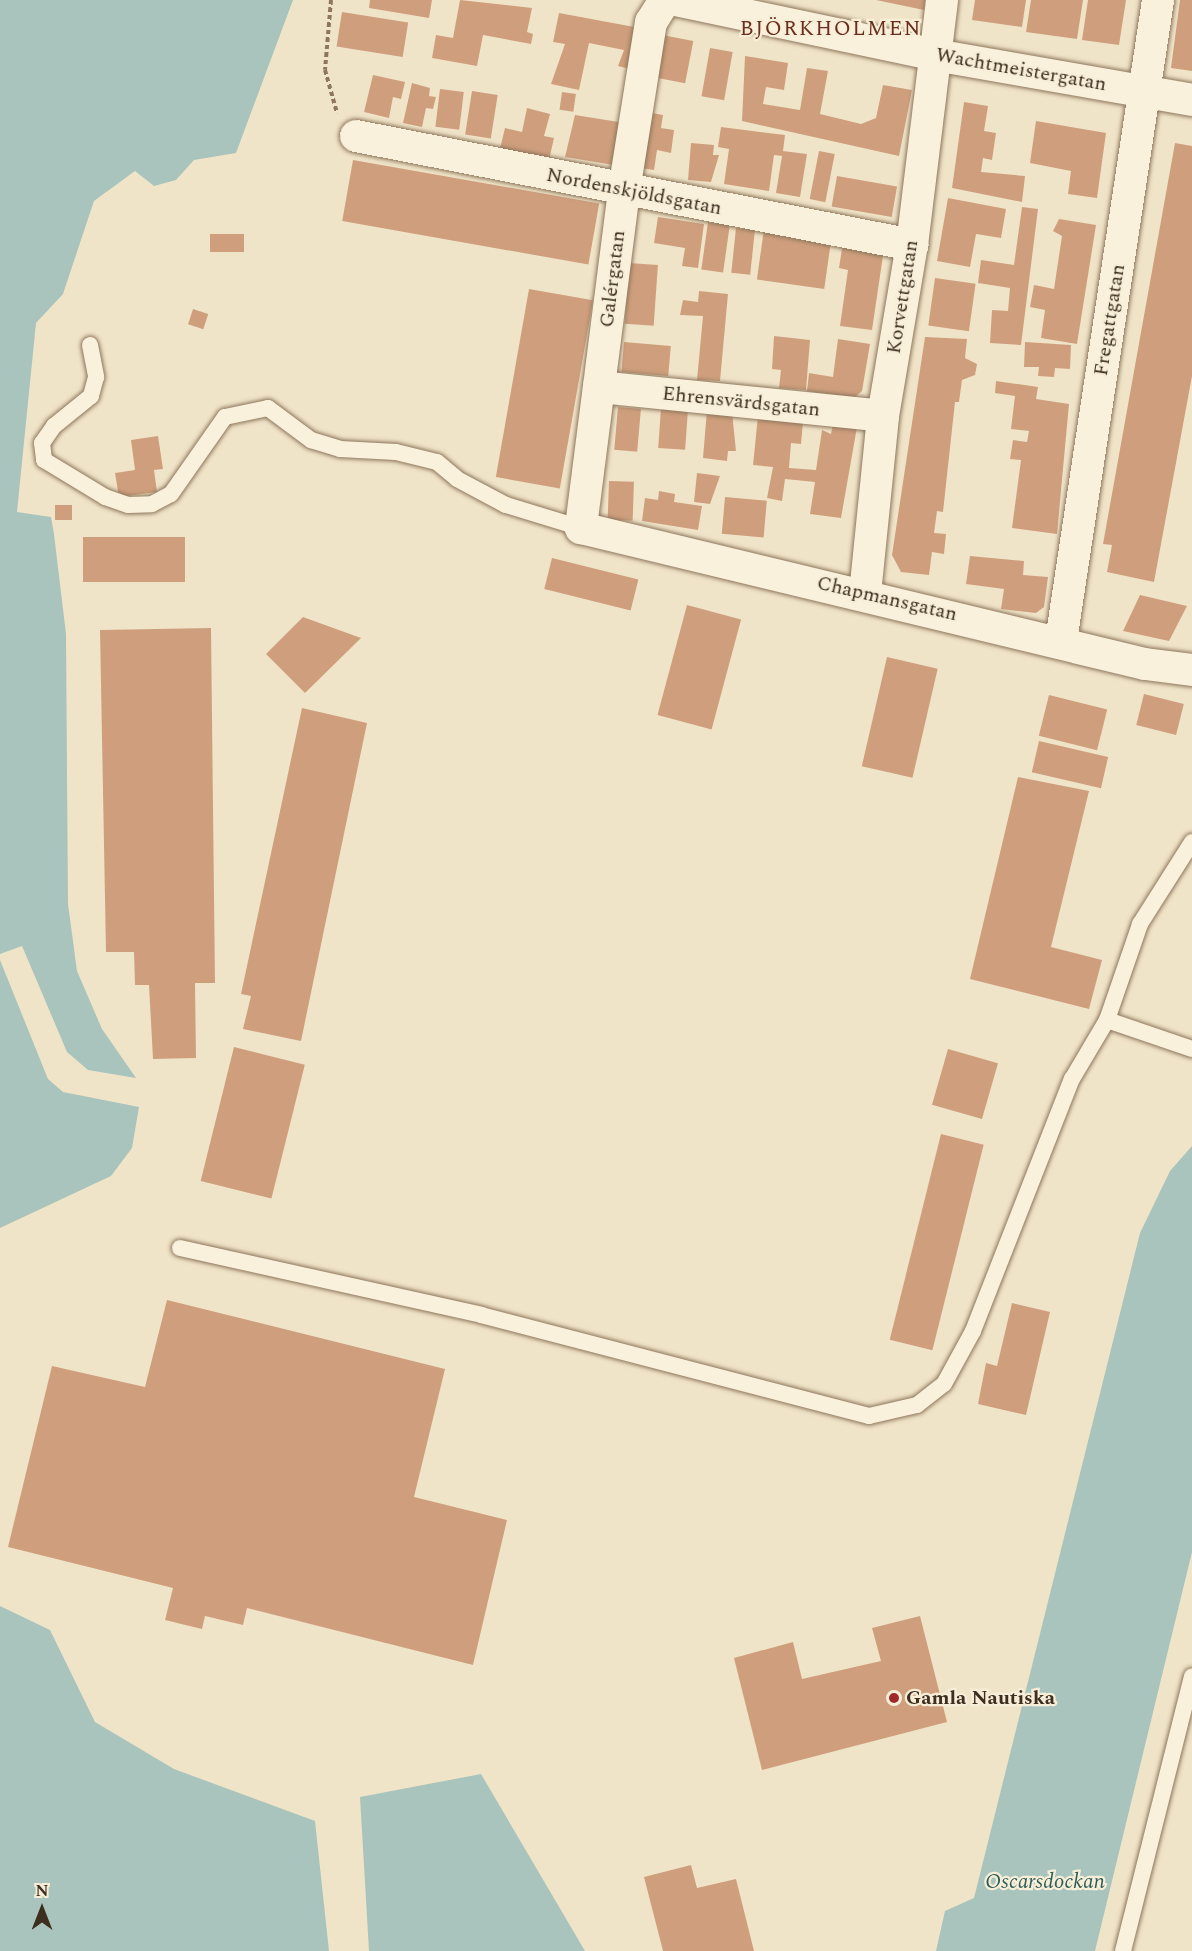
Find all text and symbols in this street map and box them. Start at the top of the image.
district label: BJÖRKHOLMEN [740,16,922,42]
street label: Wachtmeistergatan [934,43,1108,97]
street label: Nordenskjöldsgatan [544,163,724,221]
street label: Galérgatan [595,229,631,329]
street label: Korvettgatan [882,238,924,356]
street label: Fregattgatan [1089,262,1131,378]
street label: Ehrensvärdsgatan [661,382,821,422]
street label: Chapmansgatan [815,571,959,627]
place label: Gamla Nautiska [906,1686,1055,1710]
marker: Gamla Nautiska [887,1691,901,1705]
water label: Oscarsdockan [985,1869,1105,1895]
north arrow [12,1879,72,1939]
text: N [35,1879,49,1903]

